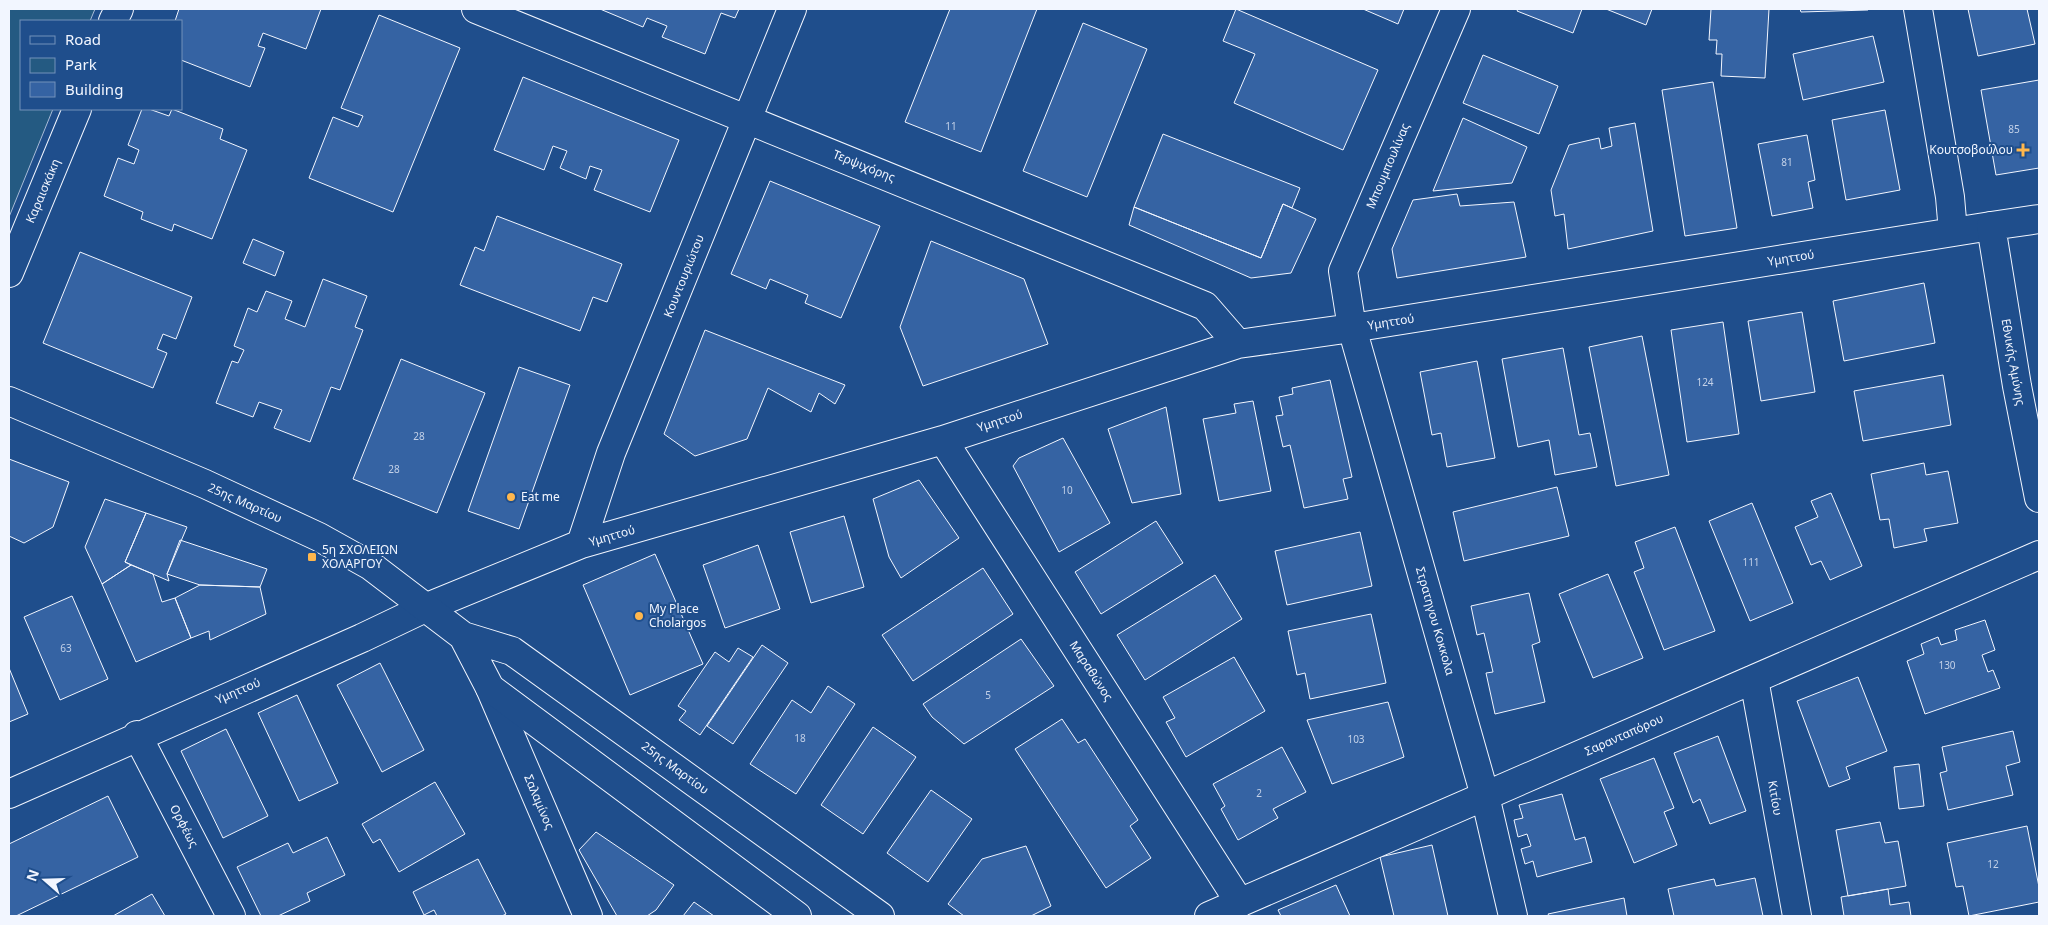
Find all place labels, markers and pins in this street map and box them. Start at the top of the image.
place label: Κουτσοβούλου [1929,141,2013,158]
marker: Κουτσοβούλου [2017,144,2029,156]
place label: Eat me [521,488,560,505]
marker: Eat me [505,491,517,503]
place label: 5η ΣΧΟΛΕΙΩΝ ΧΟΛΑΡΓΟΥ [322,541,398,572]
marker: 5η ΣΧΟΛΕΙΩΝ ΧΟΛΑΡΓΟΥ [306,551,318,563]
place label: My Place Cholargos [649,600,707,631]
marker: My Place Cholargos [633,610,645,622]

